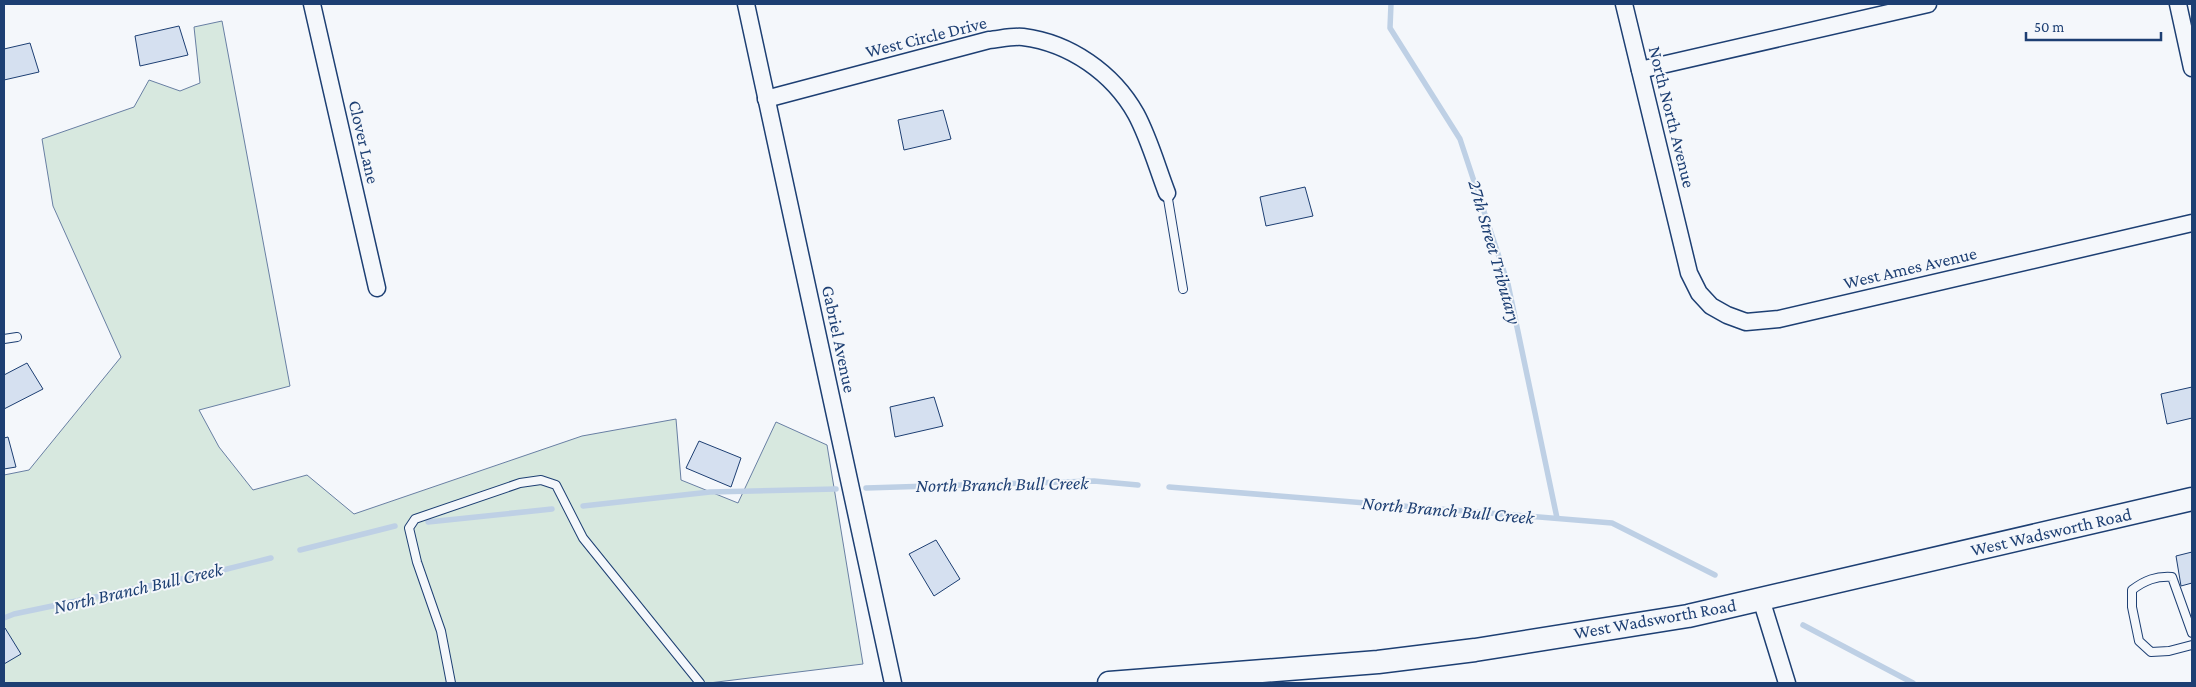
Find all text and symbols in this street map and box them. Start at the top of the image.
scale bar [2026,10,2161,42]
street label: West Circle Drive [863,12,989,62]
text: 50 m [2034,19,2064,35]
street label: North North Avenue [1645,44,1699,190]
street label: Clover Lane [345,98,383,186]
water label: 27th Street Tributary [1464,177,1526,327]
street label: West Ames Avenue [1841,243,1979,293]
street label: Gabriel Avenue [818,284,860,395]
water label: North Branch Bull Creek [915,472,1089,496]
water label: North Branch Bull Creek [1361,492,1536,528]
street label: West Wadsworth Road [1969,504,2134,560]
water label: North Branch Bull Creek [51,558,225,618]
street label: West Wadsworth Road [1572,595,1738,643]

